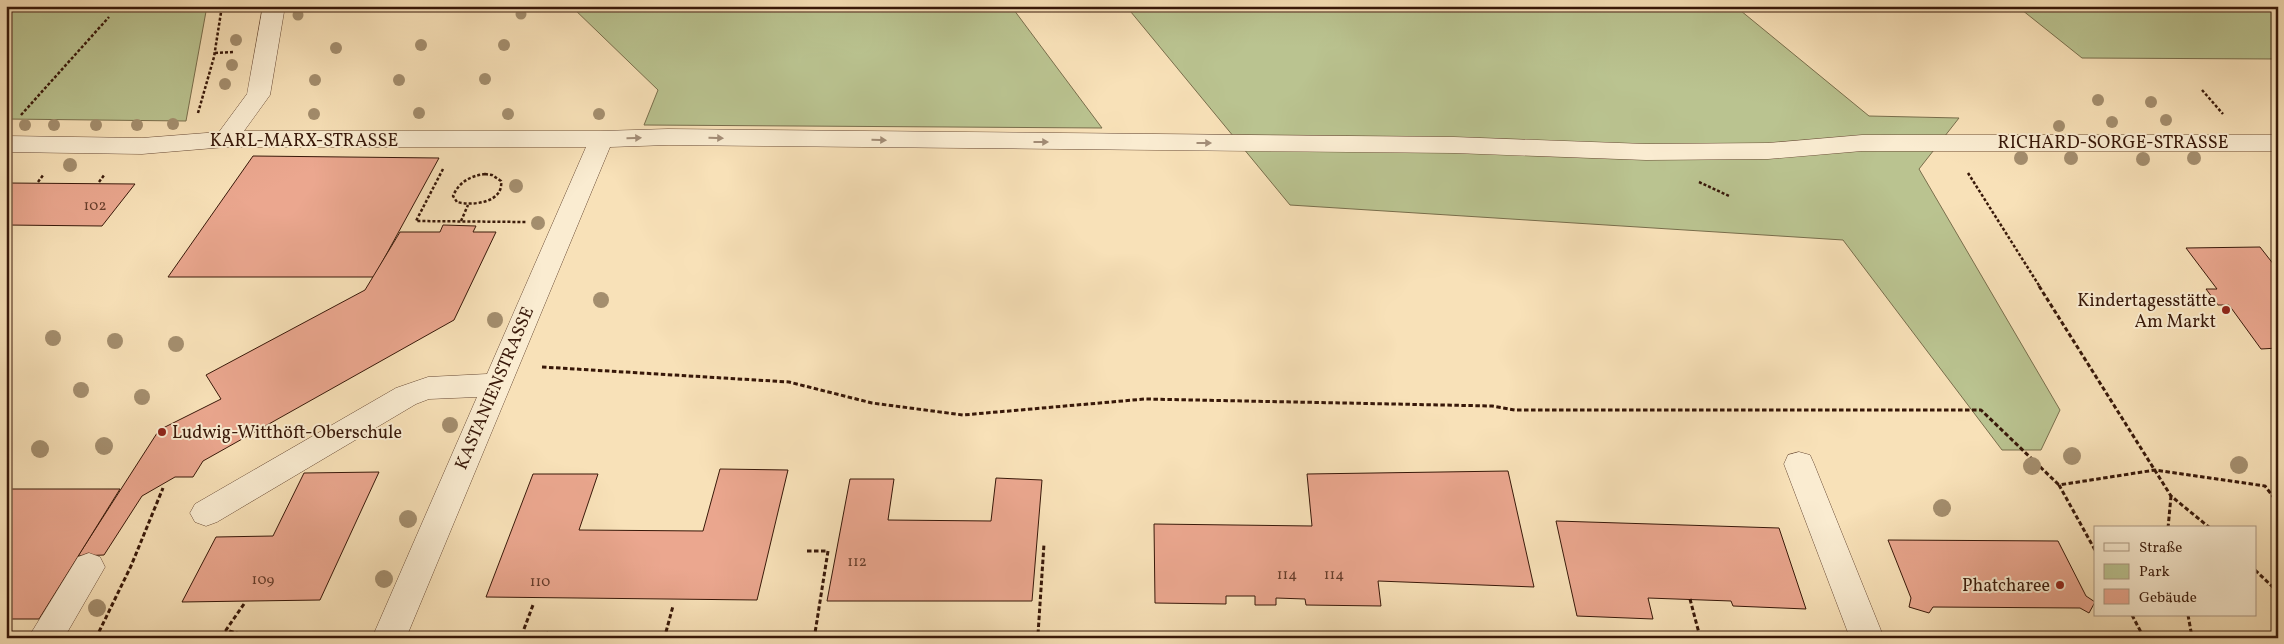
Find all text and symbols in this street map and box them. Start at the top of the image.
street label: KARL-MARX-STRASSE [210,129,398,154]
street label: RICHARD-SORGE-STRASSE [1998,131,2229,156]
one-way arrow [627,134,643,142]
one-way arrow [709,134,725,142]
one-way arrow [871,137,887,145]
one-way arrow [1034,138,1050,146]
one-way arrow [1196,139,1212,147]
house number: 102 [84,196,106,217]
place label: Kindertagesstätte Am Markt [2077,289,2216,335]
street label: KASTANIENSTRASSE [450,303,541,474]
marker: Kindertagesstätte Am Markt [2220,304,2232,316]
place label: Ludwig-Witthöft-Oberschule [172,421,402,446]
marker: Ludwig-Witthöft-Oberschule [156,426,168,438]
legend [2094,526,2256,616]
text: Straße [2139,538,2182,559]
house number: 112 [847,552,867,573]
text: Park [2139,562,2170,583]
house number: 114 [1277,565,1297,586]
house number: 114 [1324,565,1344,586]
house number: 109 [252,570,275,591]
house number: 110 [530,572,550,593]
place label: Phatcharee [1962,574,2050,599]
marker: Phatcharee [2054,579,2066,591]
text: Gebäude [2139,588,2197,609]

